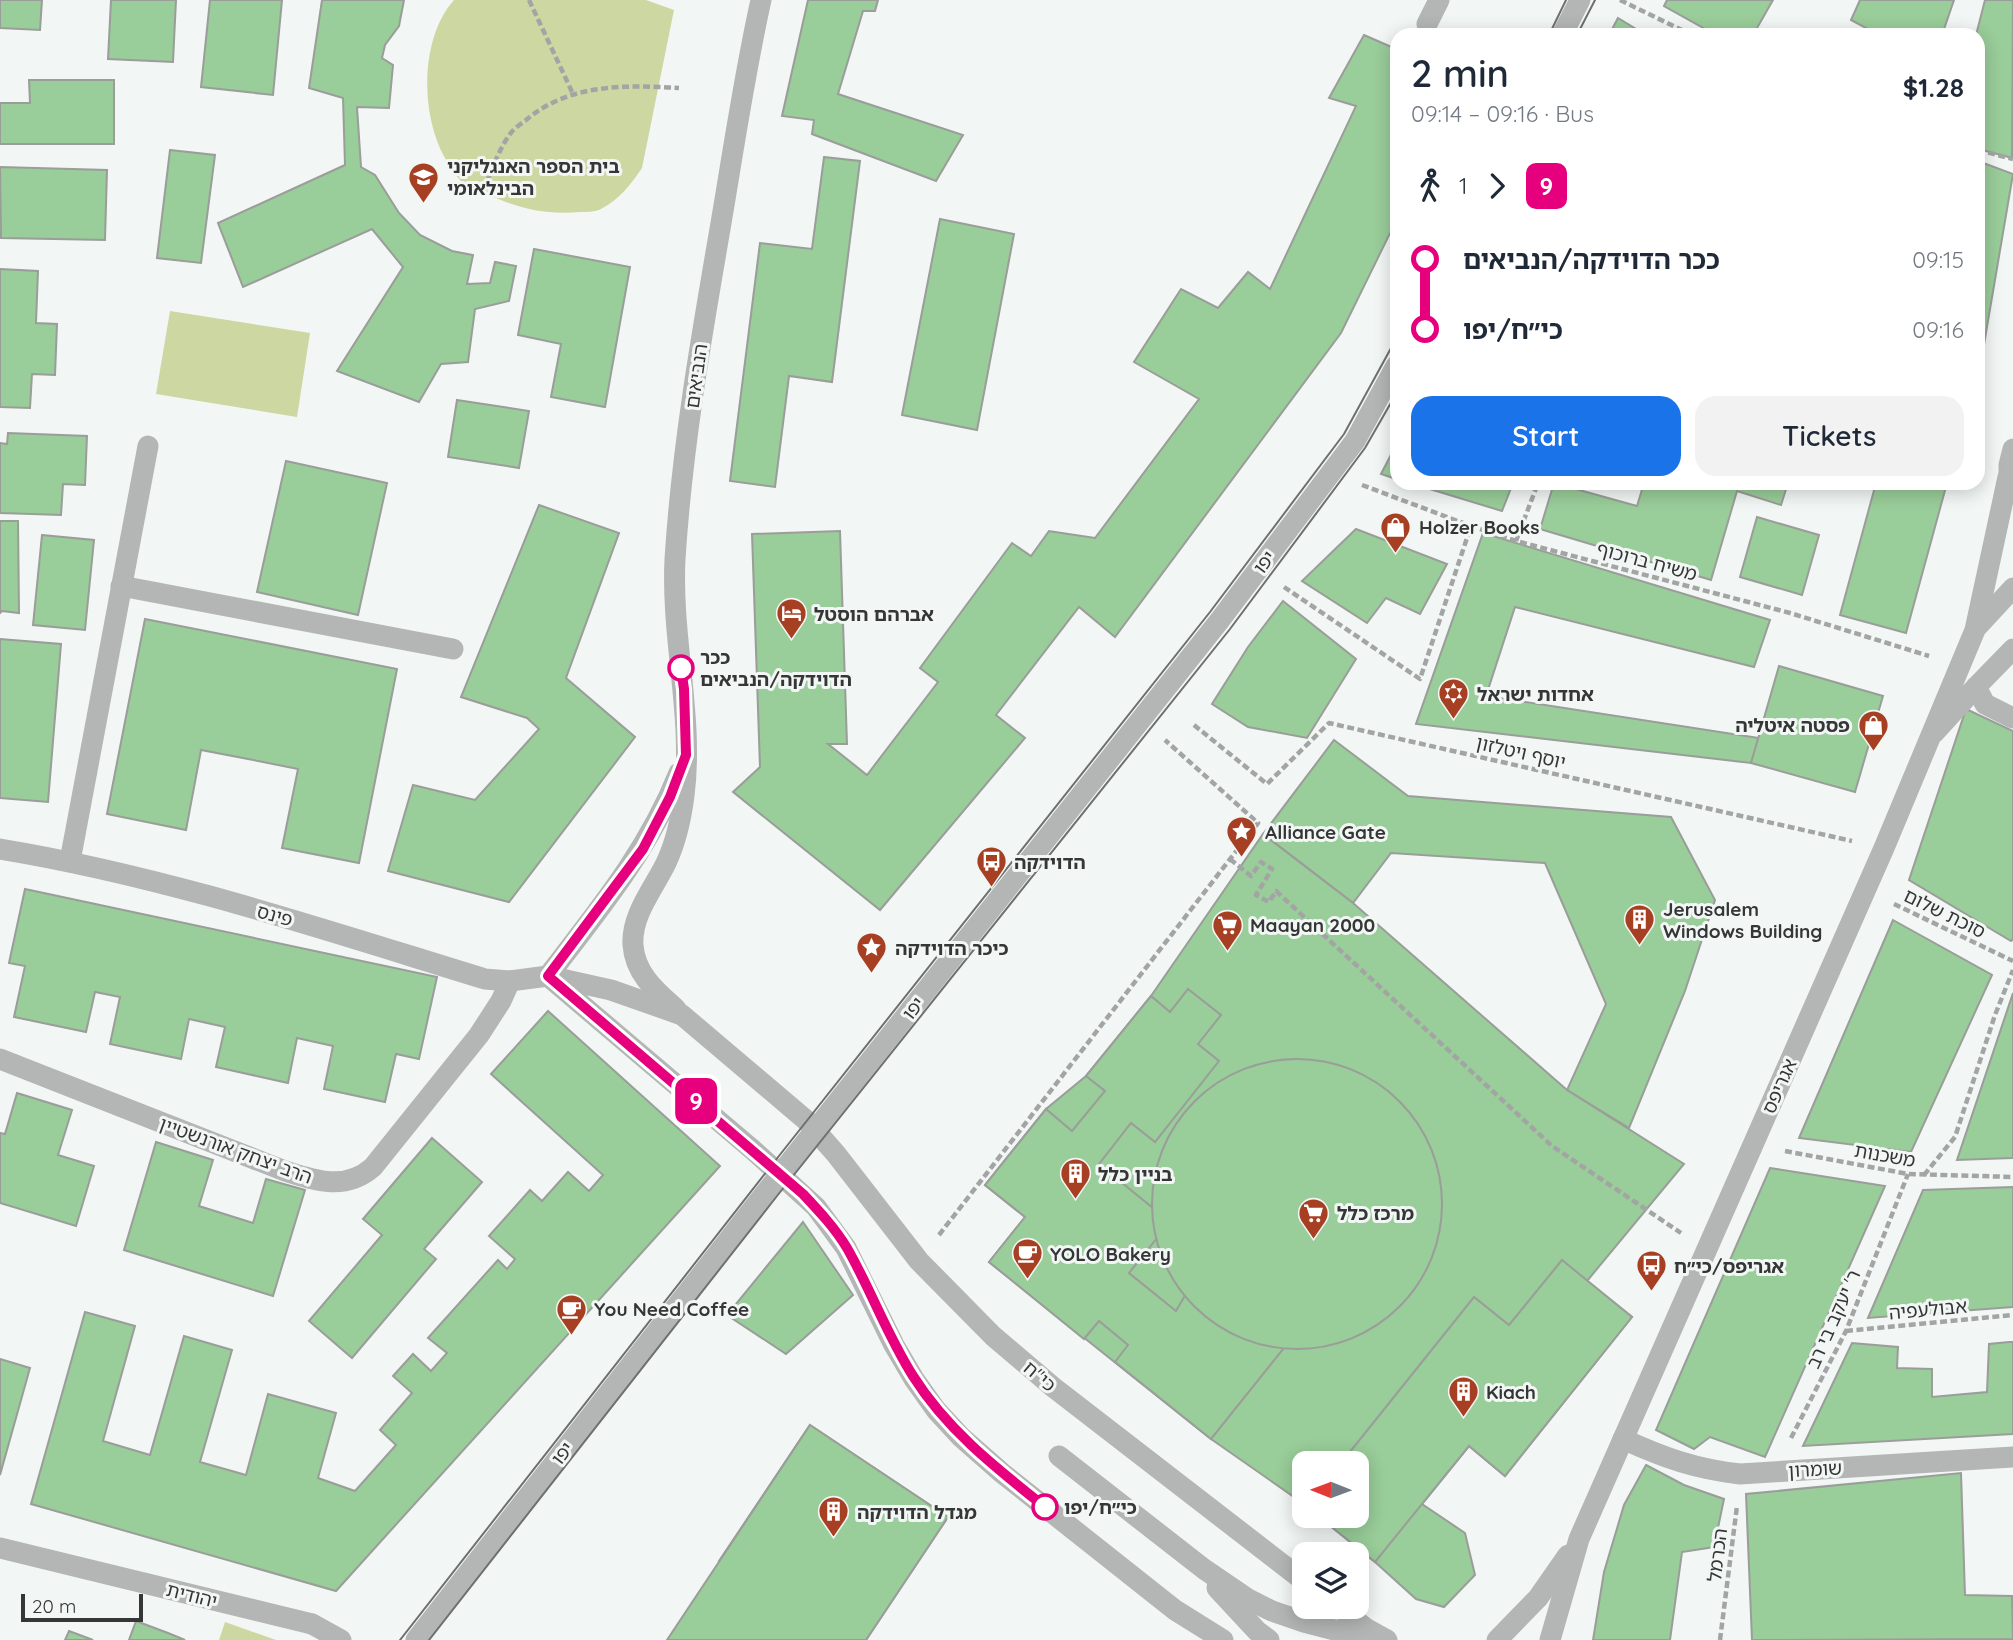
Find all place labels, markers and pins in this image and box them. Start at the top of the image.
place label: בית הספר האנגליקני הבינלאומי [447,154,620,200]
school or university icon: בית הספר האנגליקני הבינלאומי [407,160,441,204]
shop icon: Holzer Books [1379,510,1413,554]
place label: Holzer Books [1419,515,1539,539]
hotel icon: אברהם הוסטל [774,597,808,641]
place label: אברהם הוסטל [814,602,934,626]
place label: ככר הדוידקה/הנביאים [700,645,852,691]
marker: ככר הדוידקה/הנביאים [668,655,694,681]
synagogue icon: אחדות ישראל [1437,677,1471,721]
place label: אחדות ישראל [1477,682,1594,706]
shop icon: פסטה איטליה [1856,708,1890,752]
place label: פסטה איטליה [1735,713,1850,737]
place icon: Alliance Gate [1225,815,1259,859]
place label: Alliance Gate [1265,820,1386,844]
bus stop icon: הדוידקה [974,845,1008,889]
place label: הדוידקה [1014,850,1086,874]
place label: Jerusalem Windows Building [1663,897,1822,943]
building icon: Jerusalem Windows Building [1623,903,1657,947]
supermarket icon: Maayan 2000 [1210,908,1244,952]
place label: Maayan 2000 [1250,913,1375,937]
place icon: כיכר הדוידקה [855,931,889,975]
place label: כיכר הדוידקה [895,936,1009,960]
building icon: בניין כלל [1058,1157,1092,1201]
place label: בניין כלל [1098,1162,1172,1186]
supermarket icon: מרכז כלל [1297,1196,1331,1240]
place label: מרכז כלל [1337,1201,1414,1225]
cafe icon: YOLO Bakery [1010,1237,1044,1281]
place label: YOLO Bakery [1050,1242,1171,1266]
bus stop icon: אגריפס/כי״ח [1634,1249,1668,1293]
place label: אגריפס/כי״ח [1674,1254,1784,1278]
cafe icon: You Need Coffee [554,1292,588,1336]
place label: You Need Coffee [594,1297,749,1321]
building icon: Kiach [1446,1375,1480,1419]
place label: Kiach [1486,1380,1536,1404]
marker: כי״ח/יפו [1032,1494,1058,1520]
building icon: מגדל הדוידקה [817,1495,851,1539]
place label: כי״ח/יפו [1064,1495,1137,1519]
place label: מגדל הדוידקה [857,1500,977,1524]

